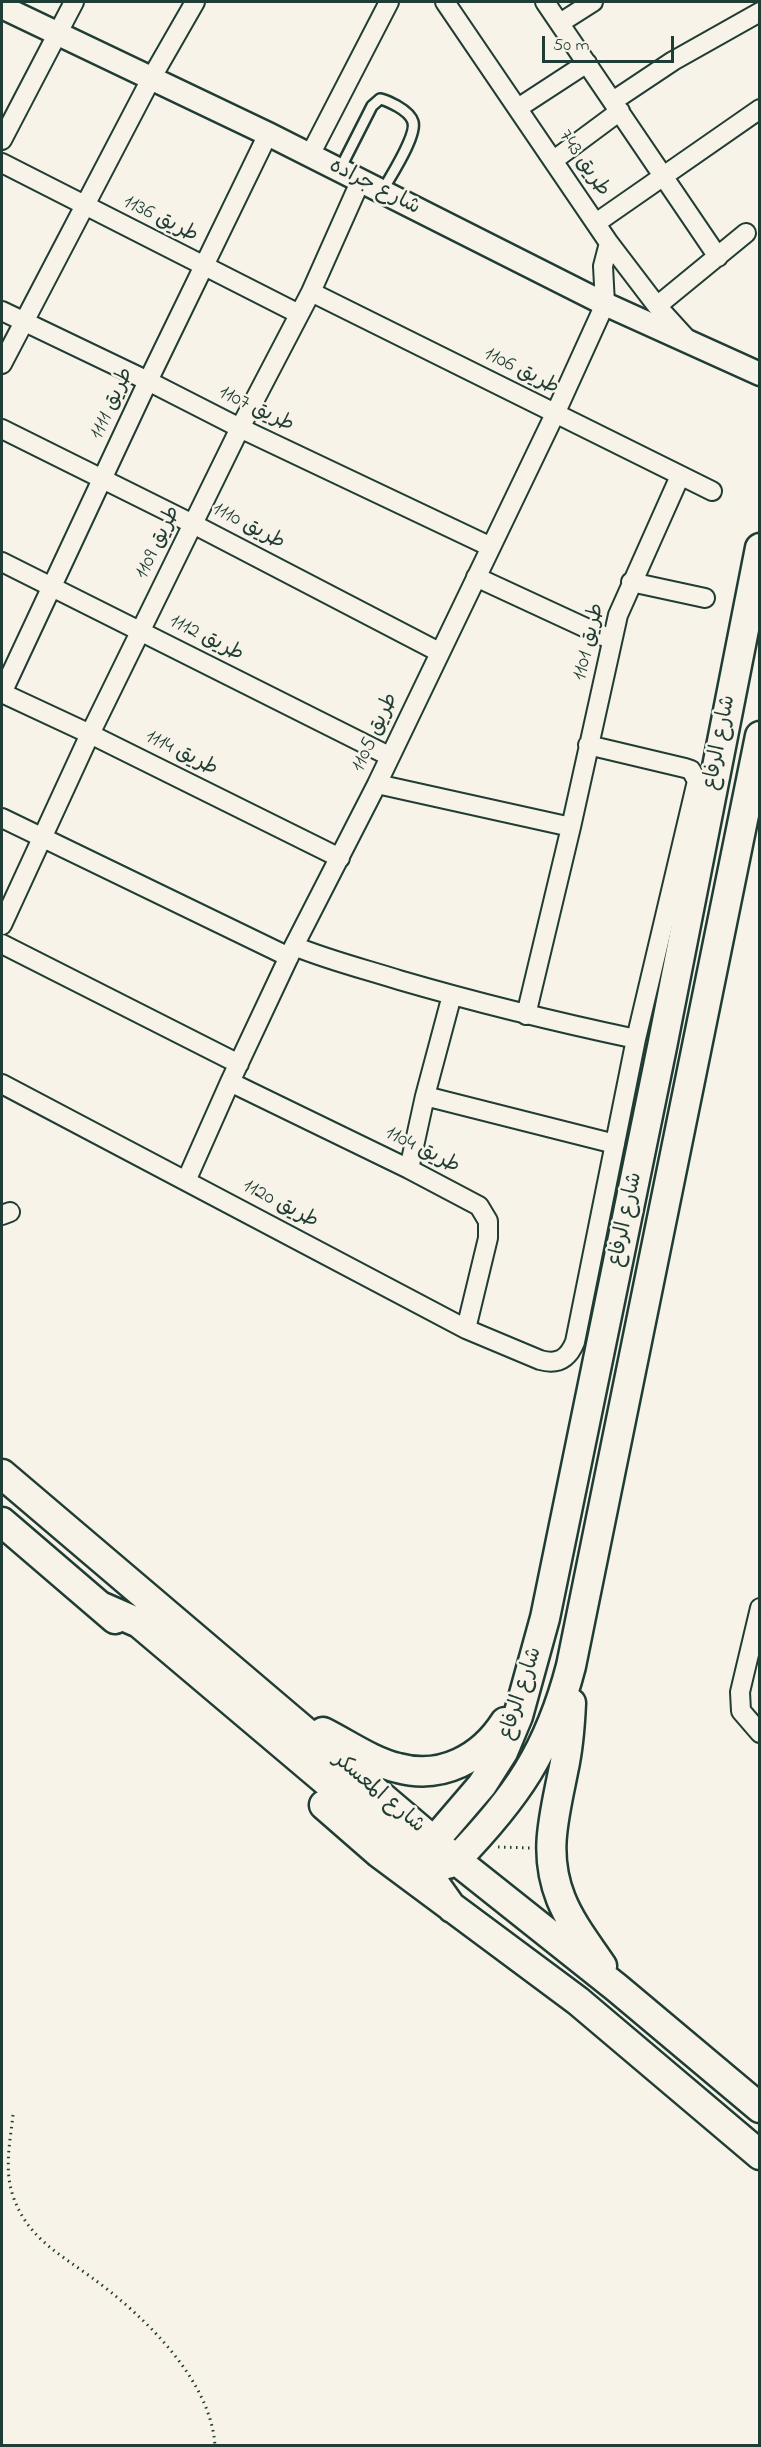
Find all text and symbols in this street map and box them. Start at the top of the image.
scale bar [545,24,677,62]
text: 50 m [553,33,590,59]
street label: طريق 743 [551,126,615,202]
street label: شارع جراده [324,154,424,222]
street label: طريق 1136 [118,190,202,250]
street label: طريق 1106 [479,342,563,402]
street label: طريق 1111 [86,364,140,444]
street label: طريق 1107 [214,381,298,439]
street label: طريق 1110 [207,497,289,557]
street label: طريق 1109 [131,502,187,584]
street label: طريق 1101 [568,601,612,683]
street label: طريق 1112 [165,610,247,668]
street label: طريق 1105 [347,690,405,776]
street label: شارع الرفاع [699,693,743,793]
street label: طريق 1114 [141,725,221,783]
street label: طريق 1104 [380,1122,464,1180]
street label: شارع الرفاع [605,1170,649,1270]
street label: طريق 1120 [238,1175,322,1235]
street label: شارع الرفاع [495,1644,549,1744]
street label: شارع المعسكر [327,1748,429,1840]

